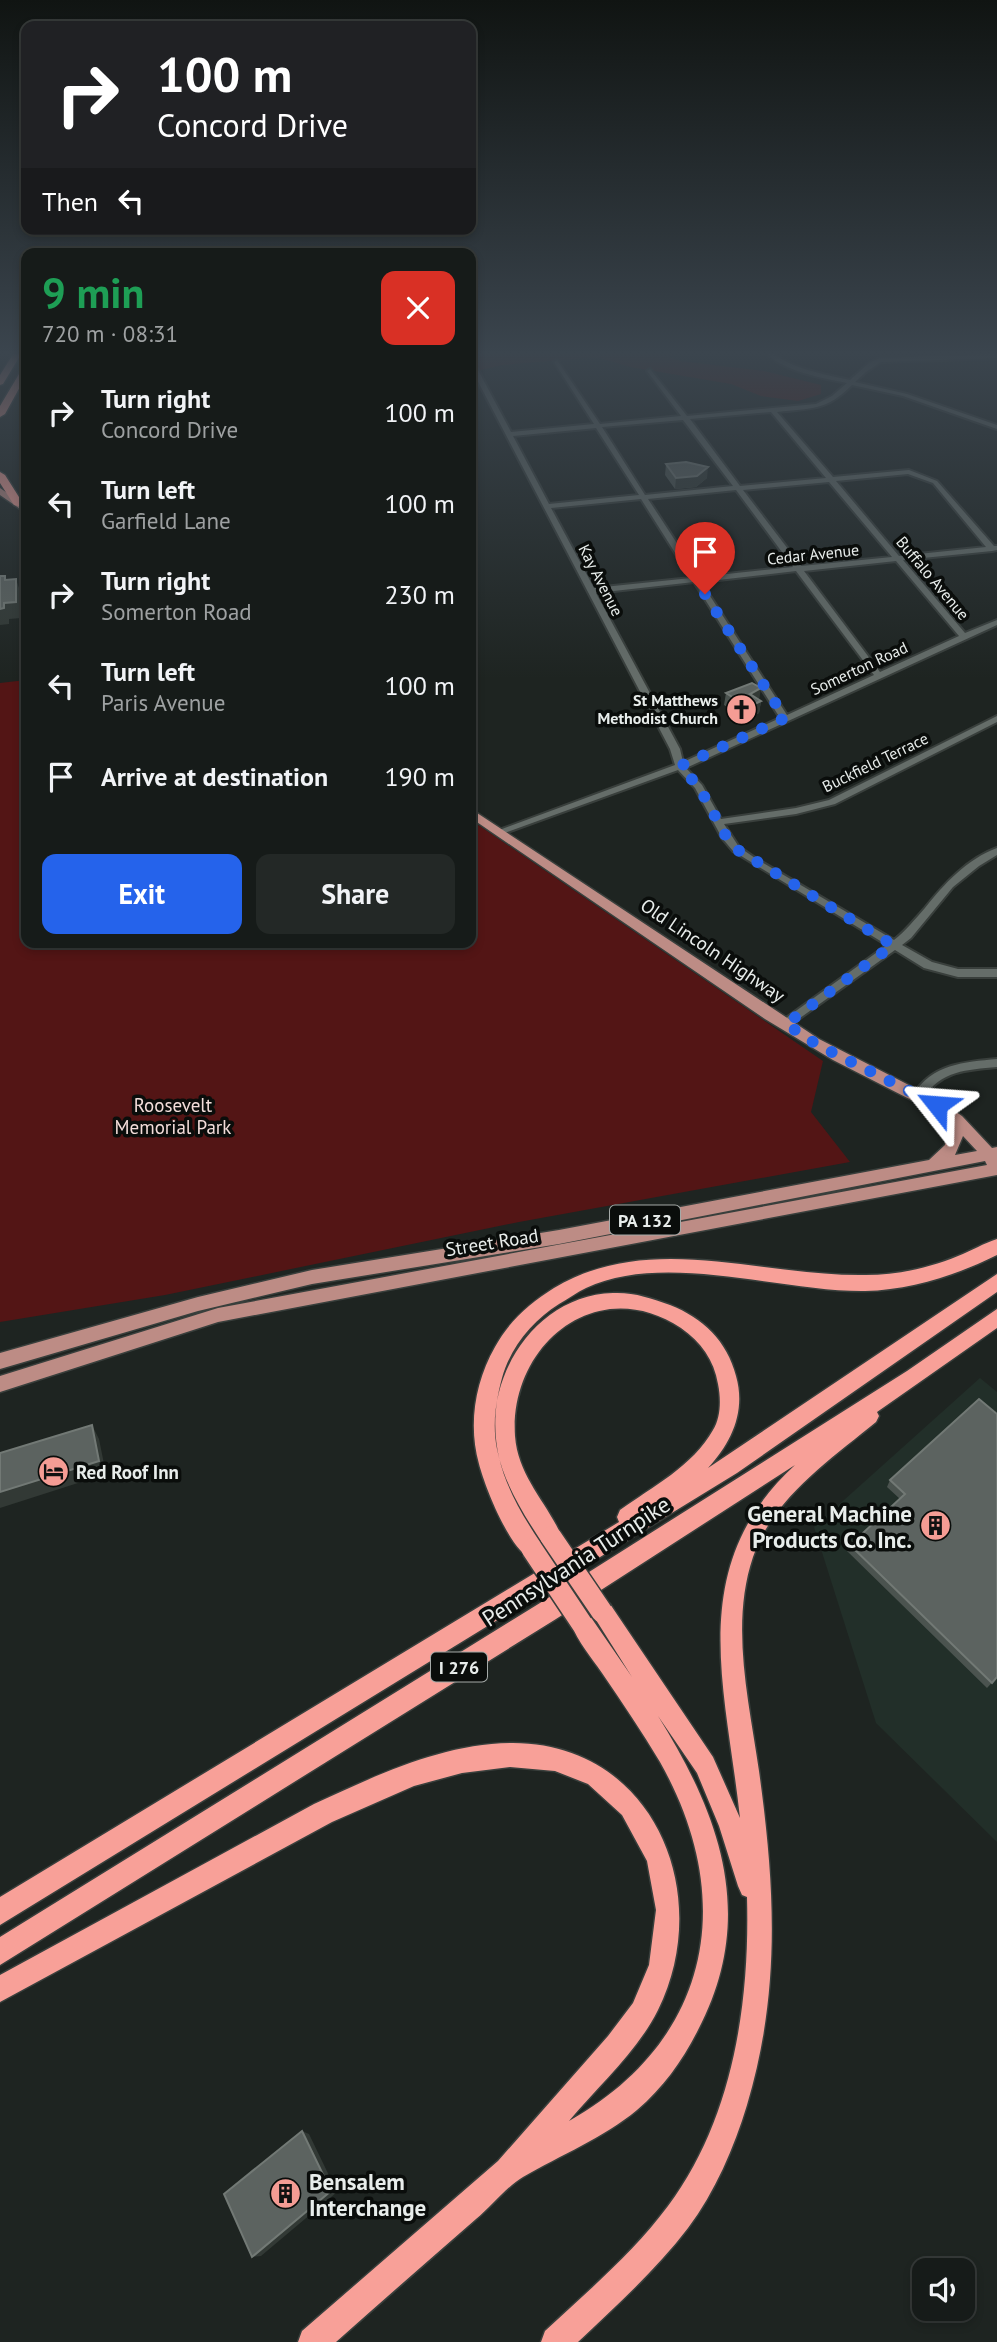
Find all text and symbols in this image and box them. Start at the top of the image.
text: 100 m [157,42,292,106]
icon: right [42,49,133,140]
text: Concord Drive [157,104,348,146]
icon: left [112,182,150,220]
text: Then [42,185,98,218]
text: 9 min [42,265,144,320]
button: close [381,271,455,345]
text: 720 m · 08:31 [42,319,178,348]
text: Turn right [101,382,210,415]
icon: right [42,394,80,432]
text: 100 m [384,396,455,429]
text: Concord Drive [101,415,238,444]
text: Turn left [101,473,195,506]
icon: left [42,485,80,523]
text: 100 m [384,487,455,520]
text: Garfield Lane [101,506,231,535]
pin [675,522,735,594]
street label: Buffalo Avenue [892,532,974,624]
icon: arrive [686,533,724,571]
street label: Cedar Avenue [766,539,860,569]
street label: Kay Avenue [574,541,628,619]
text: Turn right [101,564,210,597]
icon: right [42,576,80,614]
text: 230 m [384,578,455,611]
text: Somerton Road [101,597,252,626]
street label: Somerton Road [807,637,911,699]
text: Turn left [101,655,195,688]
icon: left [42,667,80,705]
text: 100 m [384,669,455,702]
text: Paris Avenue [101,688,225,717]
place label: St Matthews Methodist Church [598,690,718,728]
church icon: St Matthews Methodist Church [724,692,758,726]
street label: Buckfield Terrace [819,728,931,796]
icon: arrive [42,758,80,796]
text: Arrive at destination [101,760,328,793]
text: 190 m [384,760,455,793]
button: Exit [42,854,242,934]
button: Share [256,854,455,934]
street label: Old Lincoln Highway [636,893,790,1007]
position arrow [900,1068,974,1142]
park label: Roosevelt Memorial Park [115,1093,231,1139]
road number: PA 132 [610,1205,680,1234]
street label: Street Road [444,1223,540,1261]
hotel icon: Red Roof Inn [36,1455,70,1489]
place label: Red Roof Inn [76,1460,179,1484]
street label: Pennsylvania Turnpike [477,1489,675,1633]
place label: General Machine Products Co. Inc. [747,1499,912,1554]
building icon: General Machine Products Co. Inc. [918,1509,952,1543]
road number: I 276 [431,1652,487,1682]
place label: Bensalem Interchange [309,2167,426,2222]
building icon: Bensalem Interchange [269,2177,303,2211]
map controls [912,2258,975,2321]
button: sound [912,2258,975,2321]

